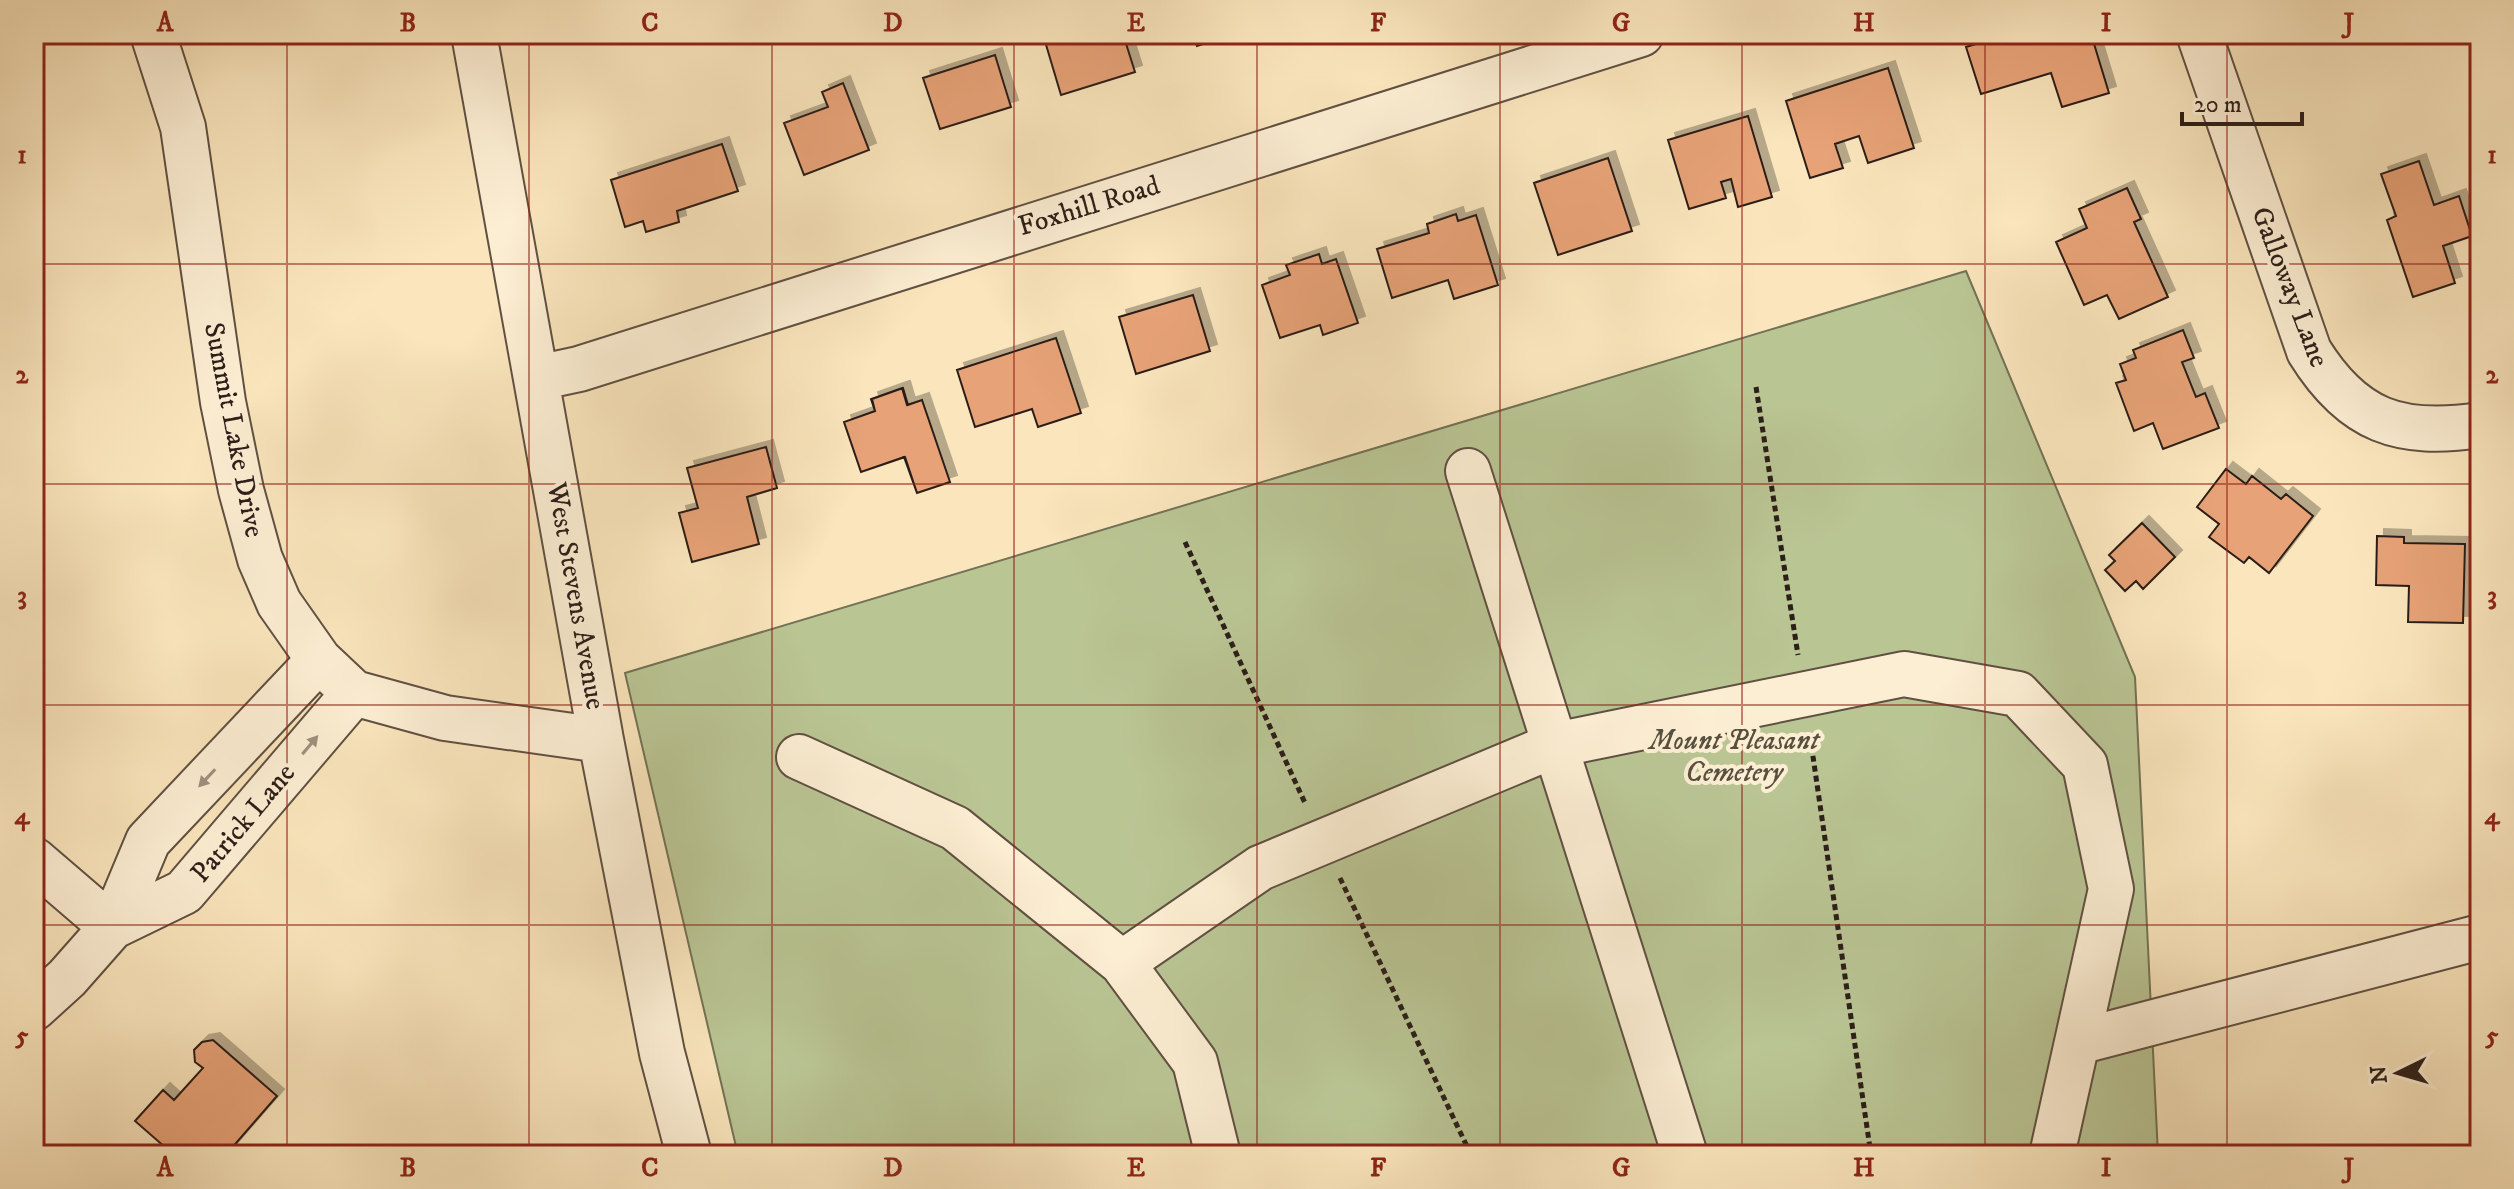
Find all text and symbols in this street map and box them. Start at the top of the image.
text: A [156,7,175,40]
text: B [400,7,416,40]
text: C [641,7,659,40]
text: D [883,7,903,40]
text: E [1127,7,1145,40]
text: F [1370,7,1387,40]
text: G [1612,7,1630,40]
text: H [1853,7,1875,40]
text: I [2101,7,2112,40]
text: J [2341,7,2355,40]
scale bar [2182,76,2302,126]
text: 20 m [2194,90,2242,120]
text: 1 [17,139,27,172]
text: 1 [2487,139,2497,172]
street label: Foxhill Road [1014,168,1164,244]
street label: Galloway Lane [2243,202,2337,372]
street label: Summit Lake Drive [196,320,272,540]
text: 2 [16,359,30,392]
text: 2 [2486,359,2500,392]
street label: West Stevens Avenue [539,479,613,712]
text: 3 [17,580,27,613]
text: 3 [2487,580,2497,613]
park label: Mount Pleasant Cemetery [1647,723,1821,790]
one-way arrow [301,735,318,755]
street label: Patrick Lane [183,756,303,890]
one-way arrow [199,769,217,788]
text: 4 [15,800,31,833]
text: 4 [2485,800,2501,833]
text: 5 [15,1020,29,1053]
text: 5 [2485,1020,2499,1053]
north arrow [2358,1033,2438,1113]
text: N [2365,1064,2394,1085]
text: A [156,1152,175,1185]
text: B [400,1152,416,1185]
text: C [641,1152,659,1185]
text: D [883,1152,903,1185]
text: E [1127,1152,1145,1185]
text: F [1370,1152,1387,1185]
text: G [1612,1152,1630,1185]
text: H [1853,1152,1875,1185]
text: I [2101,1152,2112,1185]
text: J [2341,1152,2355,1185]

